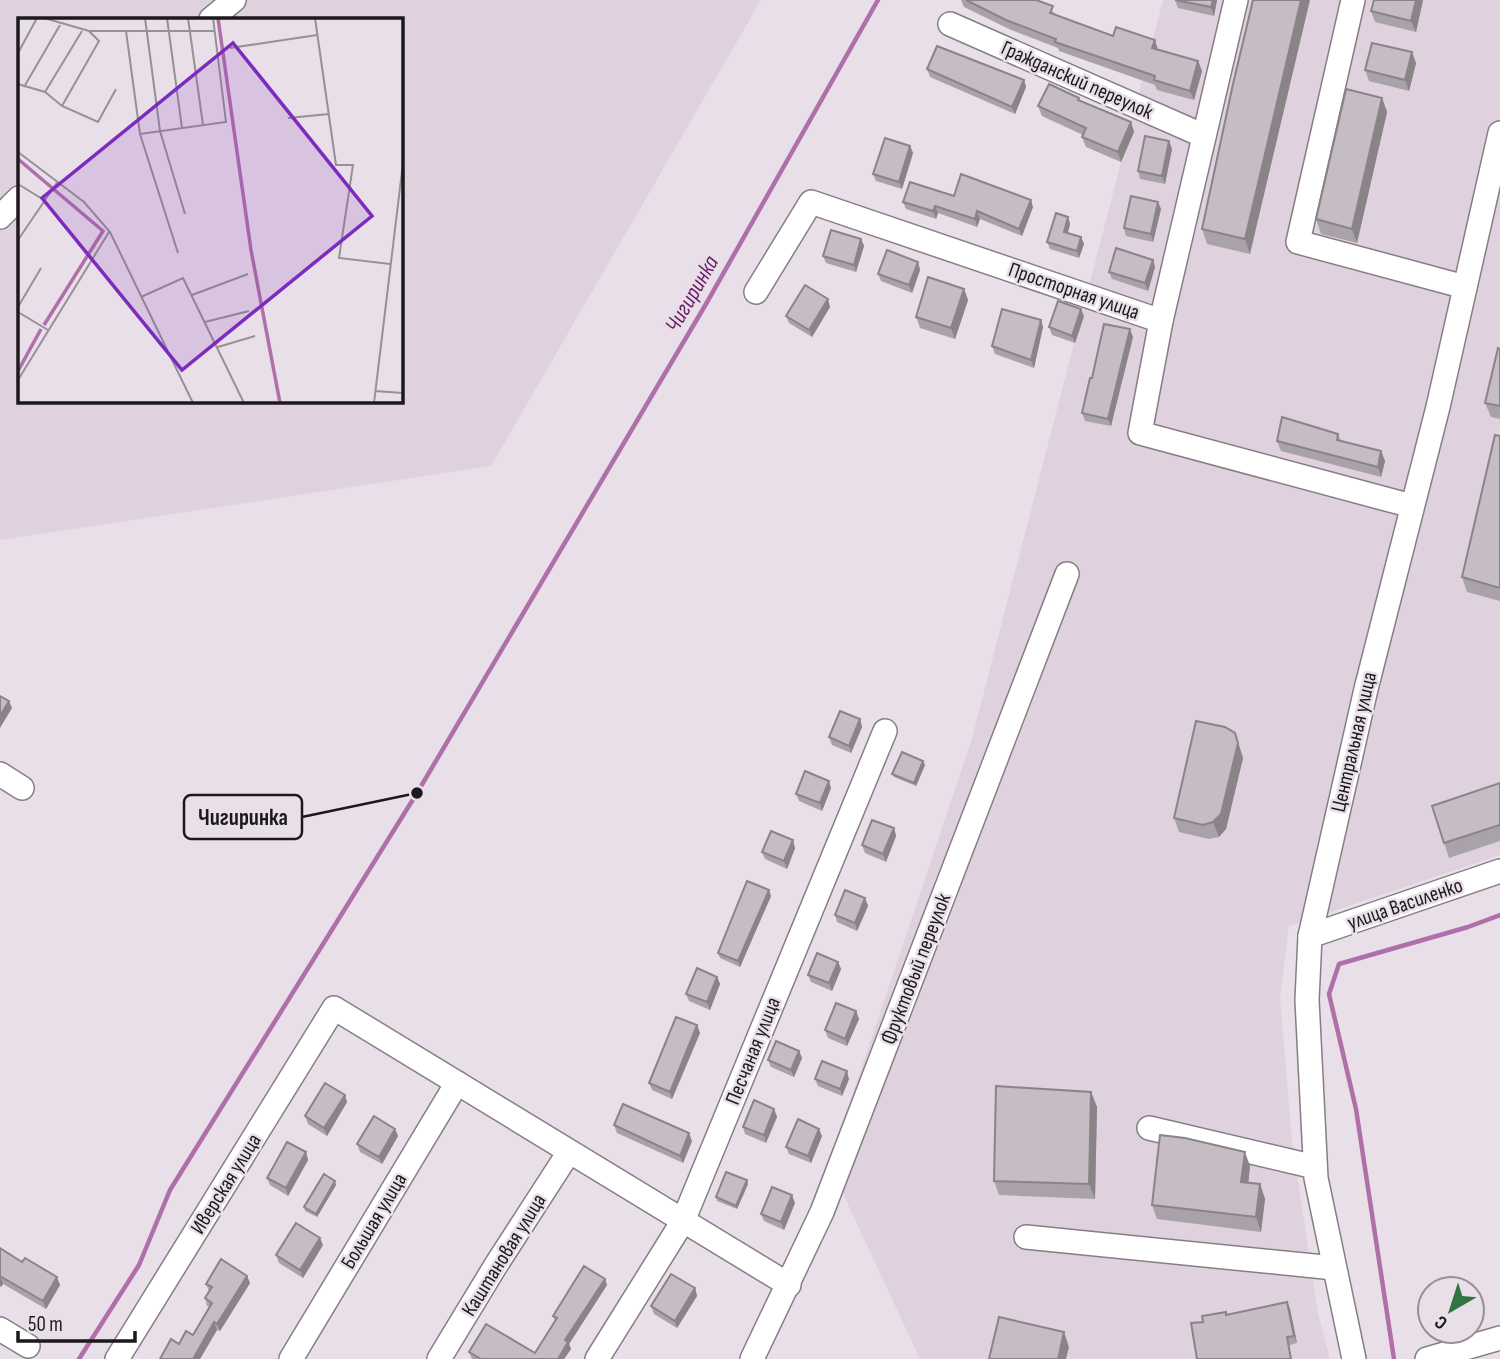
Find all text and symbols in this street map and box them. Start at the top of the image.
inset map [18,18,402,402]
street label: Гражданский переулок [997,35,1157,125]
water label: Чигиринка [659,250,725,337]
street label: Просторная улица [1005,257,1143,325]
street label: Центральная улица [1326,670,1382,814]
callout: Чигиринка [184,795,302,839]
text: Чигиринка [198,804,288,832]
street label: улица Василенко [1344,873,1466,935]
street label: Фруктовый переулок [876,890,956,1048]
street label: Песчаная улица [720,994,786,1108]
street label: Иверская улица [185,1129,267,1239]
street label: Большая улица [336,1169,412,1273]
street label: Каштановая улица [457,1189,551,1321]
north arrow [1416,1275,1486,1345]
scale bar [18,1300,135,1344]
text: С [1430,1310,1452,1334]
text: 50 m [28,1312,63,1337]

